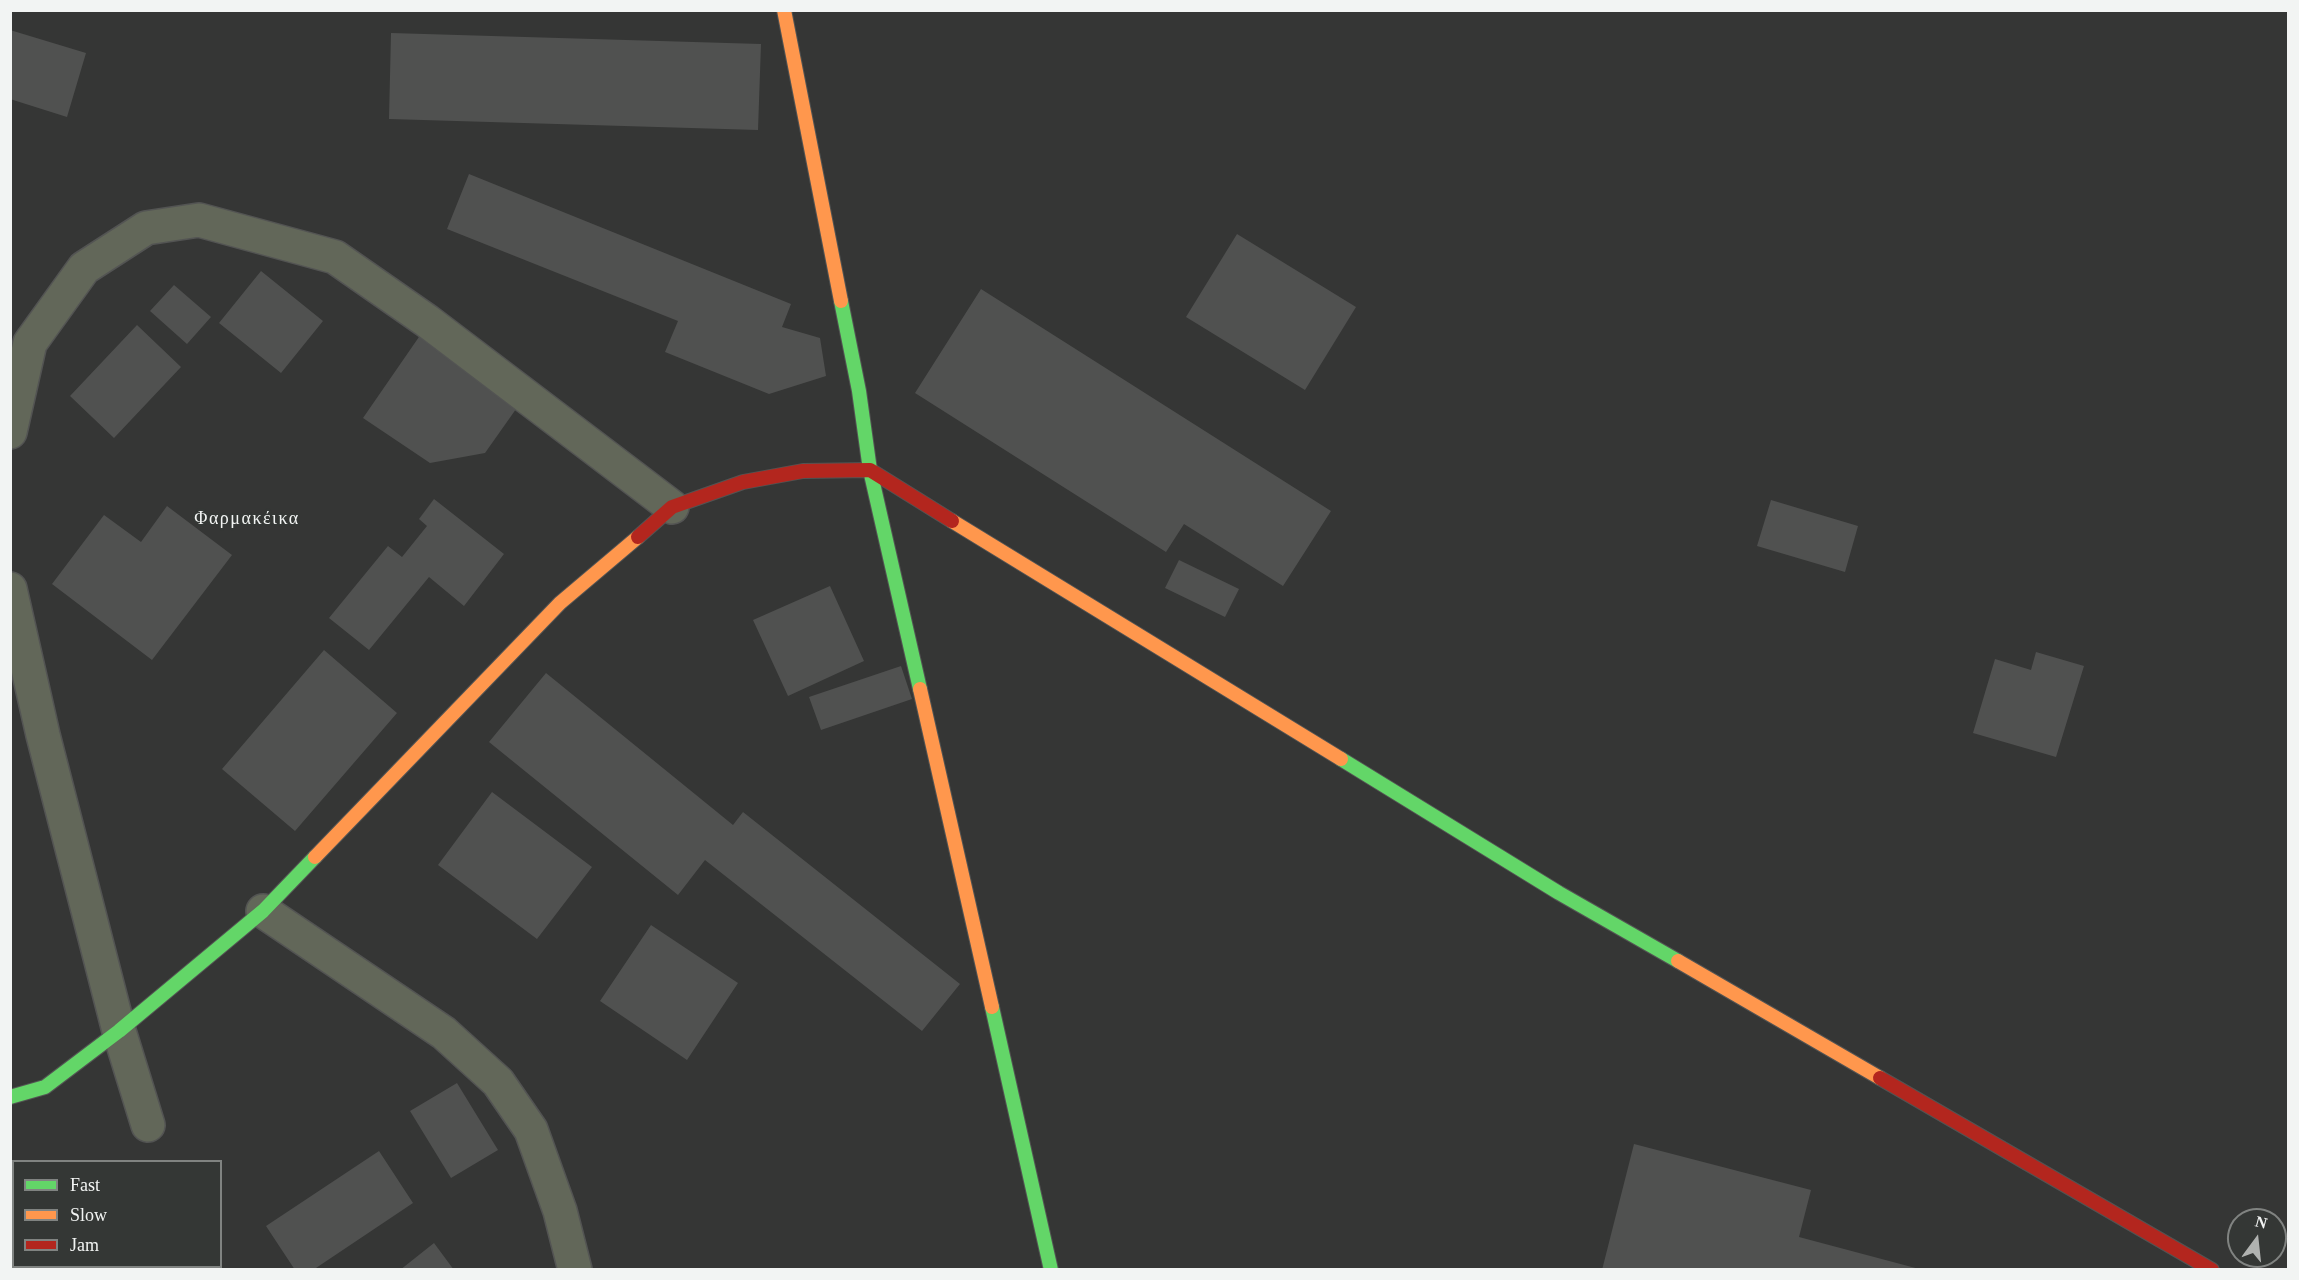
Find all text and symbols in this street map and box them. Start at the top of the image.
district label: Φαρμακέικα [194,508,300,530]
legend [12,1160,222,1268]
text: Fast [70,1175,100,1195]
text: Slow [70,1205,107,1225]
north arrow [2227,1208,2287,1268]
text: N [2253,1212,2269,1232]
text: Jam [70,1235,99,1255]

